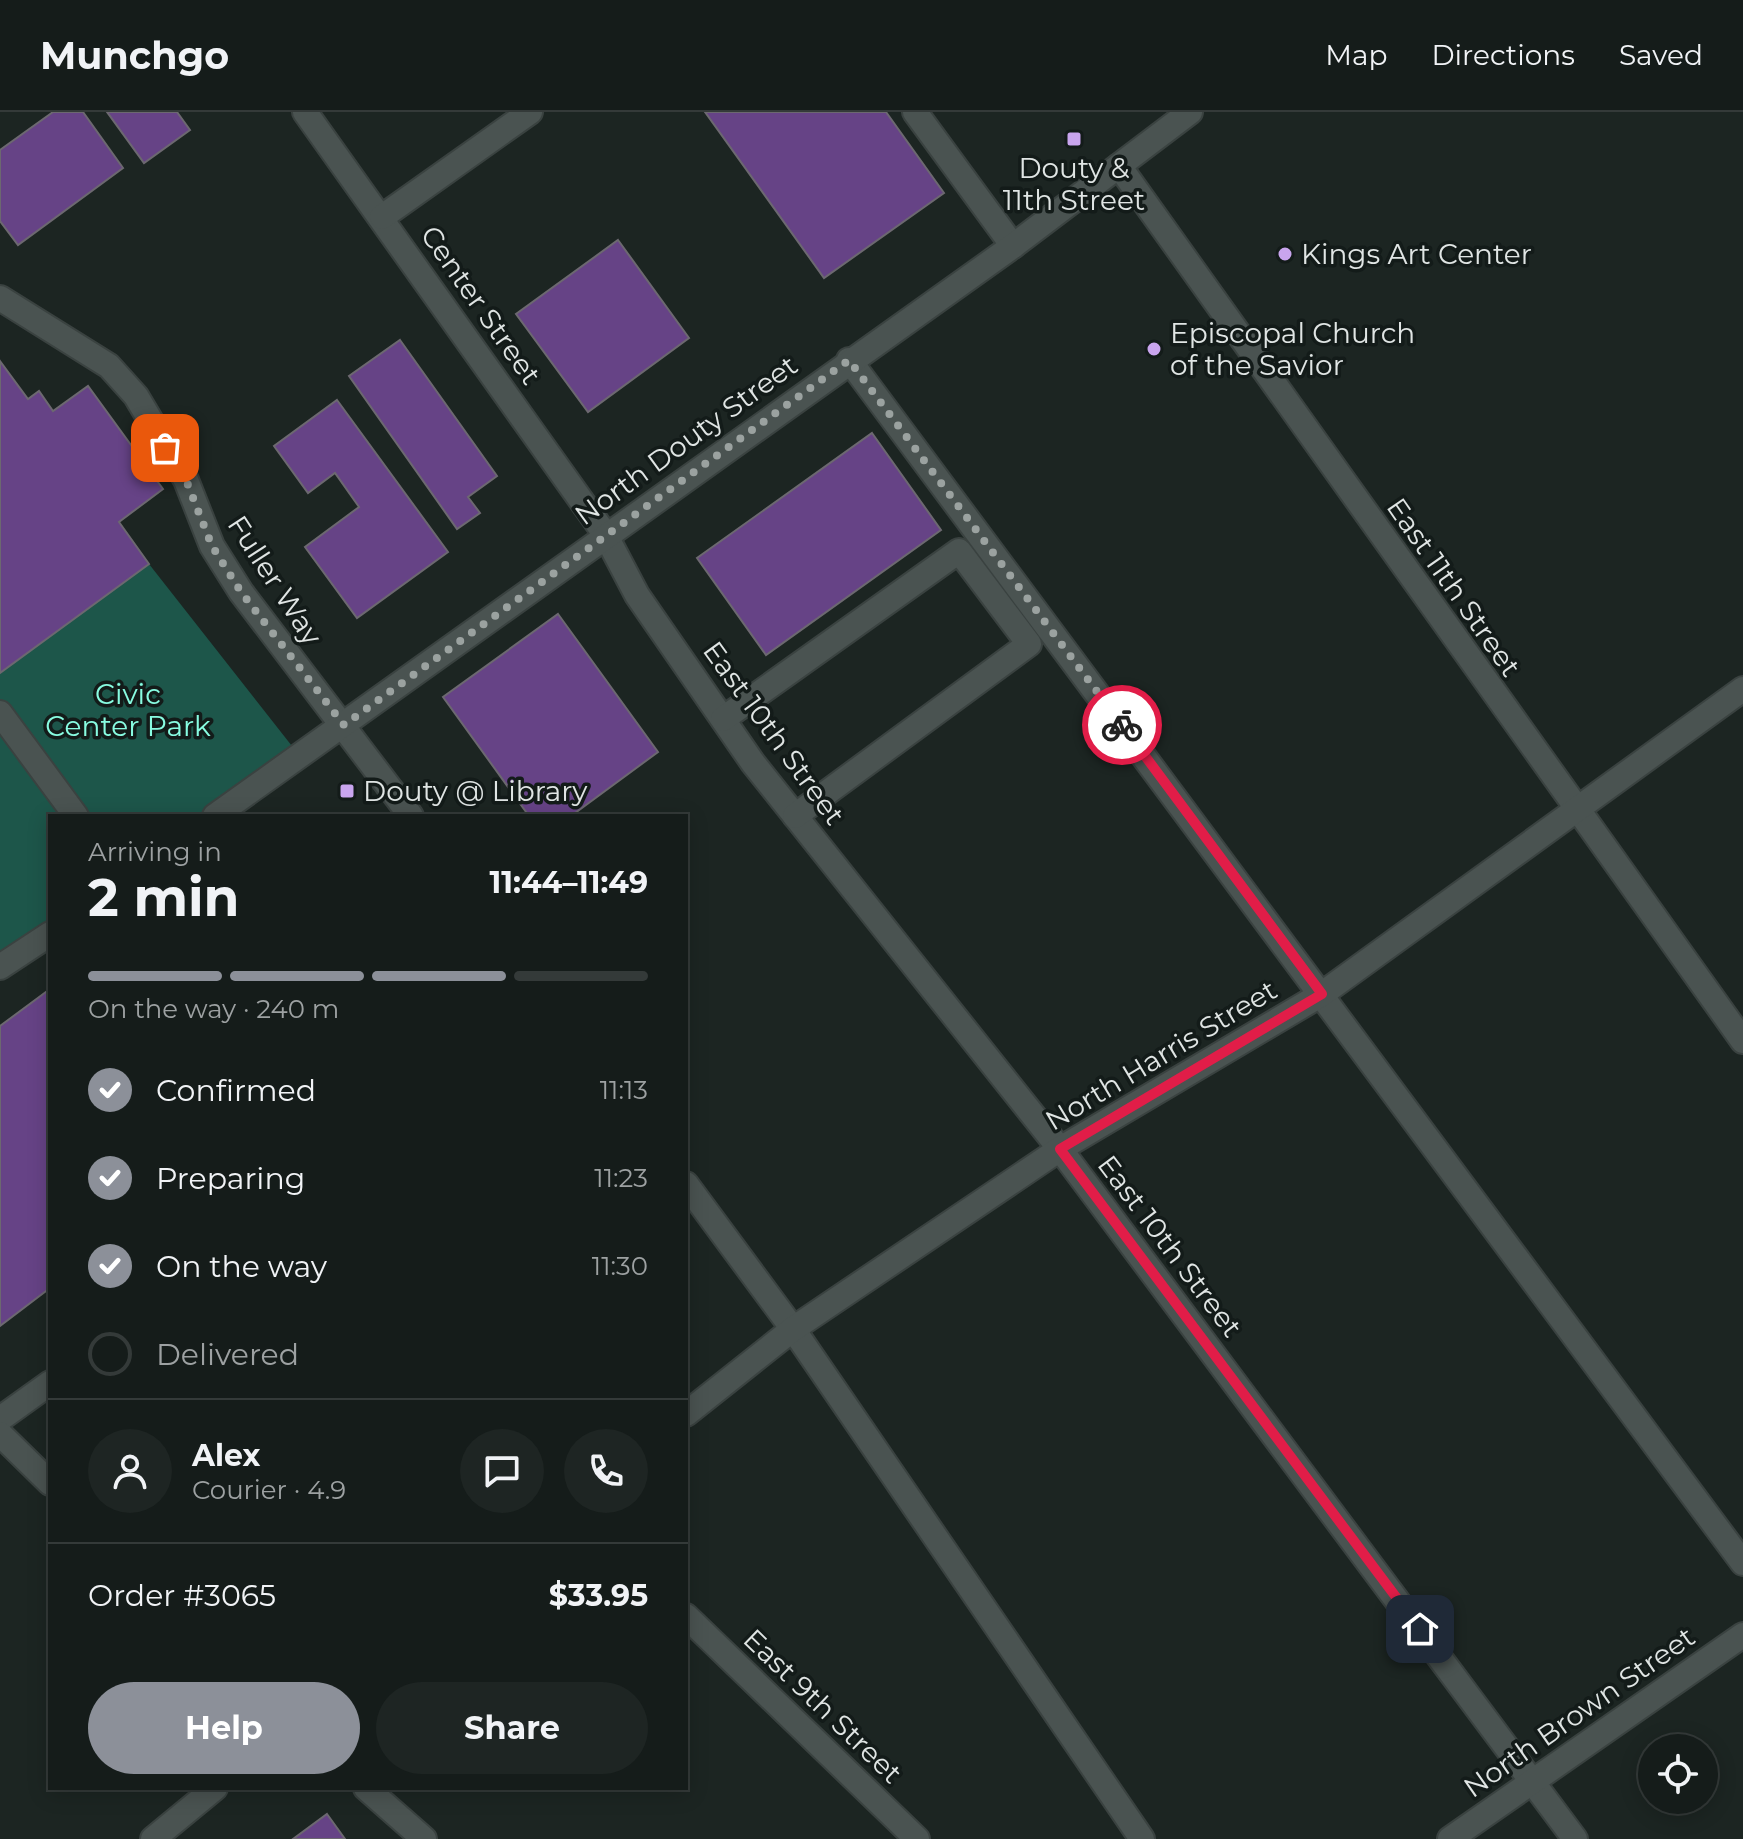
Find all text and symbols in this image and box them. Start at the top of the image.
text: Munchgo [40,32,229,79]
text: Map [1325,38,1387,72]
text: Directions [1431,38,1575,72]
text: Saved [1619,38,1703,72]
marker: Douty & 11th Street [1065,130,1083,148]
place label: Douty & 11th Street [1003,151,1145,217]
street label: Center Street [414,219,548,391]
place label: Kings Art Center [1301,237,1532,271]
marker: Kings Art Center [1276,245,1294,263]
place label: Episcopal Church of the Savior [1170,316,1415,382]
marker: Episcopal Church of the Savior [1145,340,1163,358]
street label: North Douty Street [568,348,804,532]
pin [131,414,199,482]
icon: bag [143,426,187,470]
street label: East 11th Street [1380,491,1528,683]
street label: Fuller Way [221,509,330,652]
street label: East 10th Street [696,635,852,831]
park label: Civic Center Park [45,677,211,743]
courier [1082,685,1162,765]
icon: bike [1100,703,1144,747]
place label: Douty @ Library [363,774,588,808]
marker: Douty @ Library [338,782,356,800]
text: Arriving in [88,836,222,868]
text: 11:44–11:49 [490,864,648,901]
text: 2 min [88,866,240,929]
street label: North Harris Street [1039,972,1283,1138]
text: On the way · 240 m [88,993,339,1025]
icon: check [88,1068,132,1112]
text: Confirmed [156,1072,316,1109]
text: 11:13 [600,1074,648,1106]
street label: East 10th Street [1091,1148,1249,1344]
icon: check [88,1156,132,1200]
text: Preparing [156,1160,305,1197]
text: 11:23 [594,1162,648,1194]
icon: check [88,1244,132,1288]
text: On the way [156,1248,327,1285]
text: 11:30 [592,1250,648,1282]
text: Delivered [156,1336,299,1373]
button: person [88,1429,172,1513]
button: chat [460,1429,544,1513]
button: phone [564,1429,648,1513]
text: Alex [192,1437,260,1474]
text: Courier · 4.9 [192,1474,346,1506]
text: Order #3065 [88,1577,276,1614]
text: $33.95 [549,1577,648,1614]
pin [1386,1595,1454,1663]
icon: home [1398,1607,1442,1651]
street label: North Brown Street [1457,1619,1701,1805]
street label: East 9th Street [737,1622,909,1790]
button: Help [88,1682,360,1774]
button: Share [376,1682,648,1774]
map controls [1638,1734,1718,1814]
button: locate [1638,1734,1718,1814]

